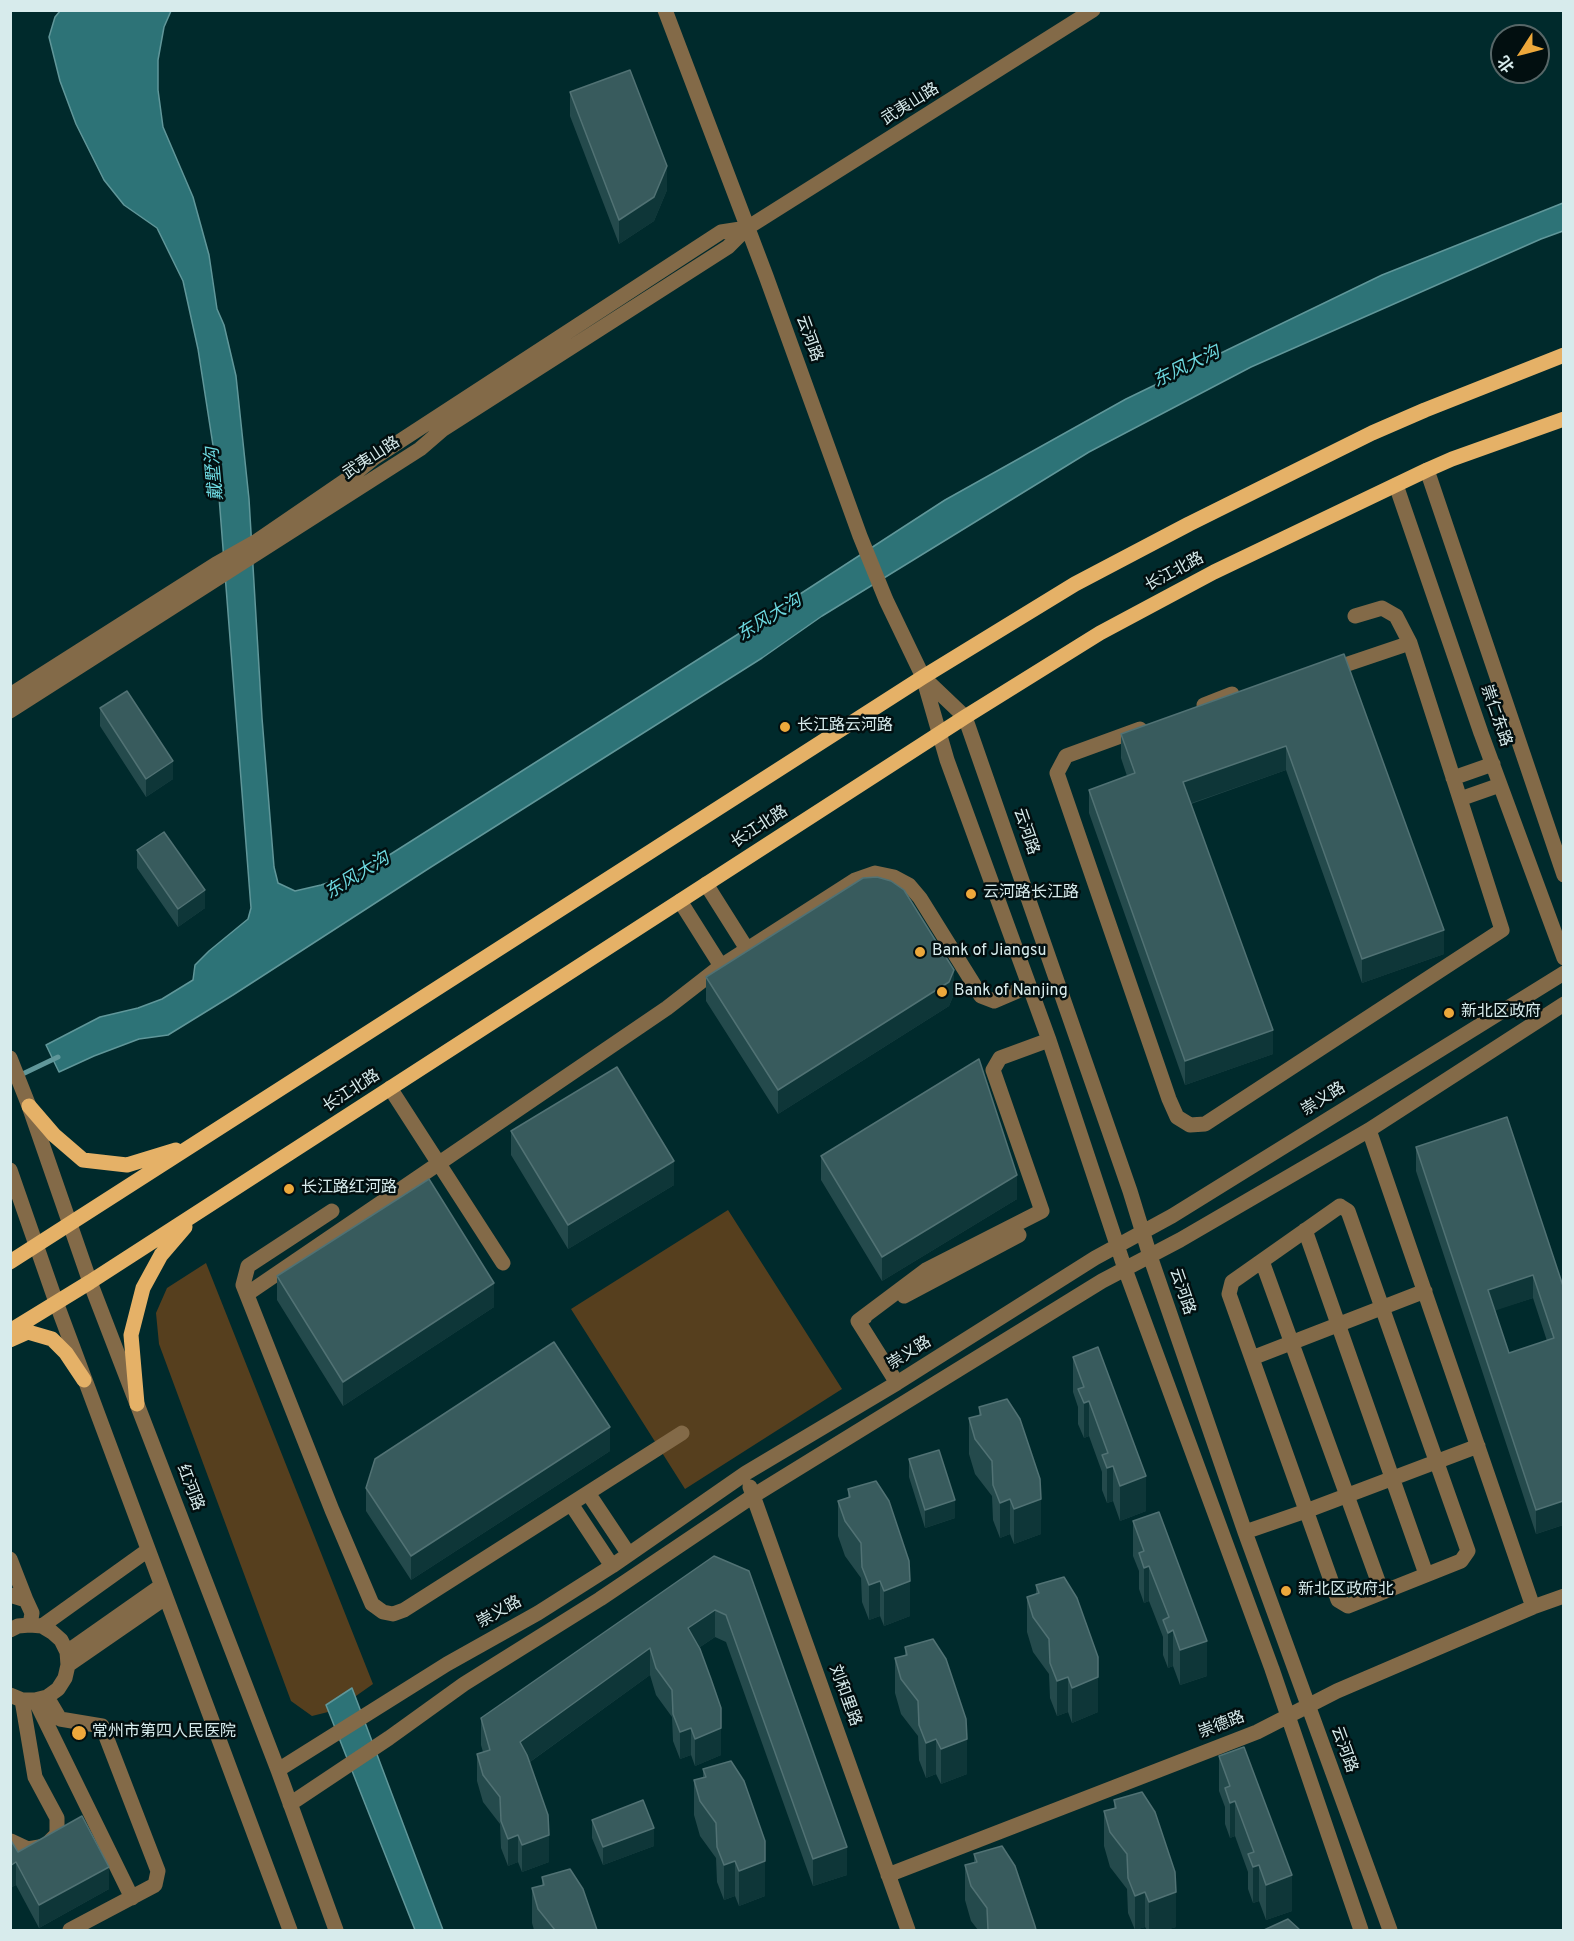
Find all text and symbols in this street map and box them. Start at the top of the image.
north arrow [1490,24,1550,84]
text: 北 [1494,51,1520,76]
street label: 武夷山路 [879,80,943,130]
street label: 云河路 [791,313,825,365]
water label: 东风大沟 [1150,343,1224,393]
street label: 武夷山路 [340,434,404,484]
water label: 戴墅沟 [203,446,229,502]
street label: 长江北路 [1142,550,1208,596]
water label: 东风大沟 [734,591,806,647]
street label: 崇仁东路 [1476,683,1514,749]
place label: 长江路云河路 [797,717,893,737]
marker: 长江路云河路 [778,720,792,734]
street label: 长江北路 [728,803,792,853]
street label: 云河路 [1008,806,1042,858]
water label: 东风大沟 [322,849,394,905]
place label: 云河路长江路 [983,884,1079,904]
marker: 云河路长江路 [964,887,978,901]
place label: Bank of Jiangsu [932,942,1046,962]
marker: Bank of Jiangsu [913,945,927,959]
place label: Bank of Nanjing [954,982,1068,1002]
marker: Bank of Nanjing [935,985,949,999]
place label: 新北区政府 [1461,1003,1541,1023]
marker: 新北区政府 [1442,1006,1456,1020]
street label: 长江北路 [320,1067,384,1117]
street label: 崇义路 [1299,1079,1349,1121]
place label: 长江路红河路 [301,1179,397,1199]
marker: 长江路红河路 [282,1182,296,1196]
street label: 云河路 [1164,1266,1198,1318]
street label: 崇义路 [885,1333,935,1375]
street label: 红河路 [171,1462,207,1514]
place label: 新北区政府北 [1298,1581,1394,1601]
marker: 新北区政府北 [1279,1584,1293,1598]
street label: 崇义路 [474,1593,526,1633]
street label: 刘和里路 [824,1663,864,1729]
street label: 崇德路 [1196,1708,1248,1744]
place label: 常州市第四人民医院 [92,1723,236,1743]
marker: 常州市第四人民医院 [70,1724,88,1742]
street label: 云河路 [1326,1724,1360,1776]

